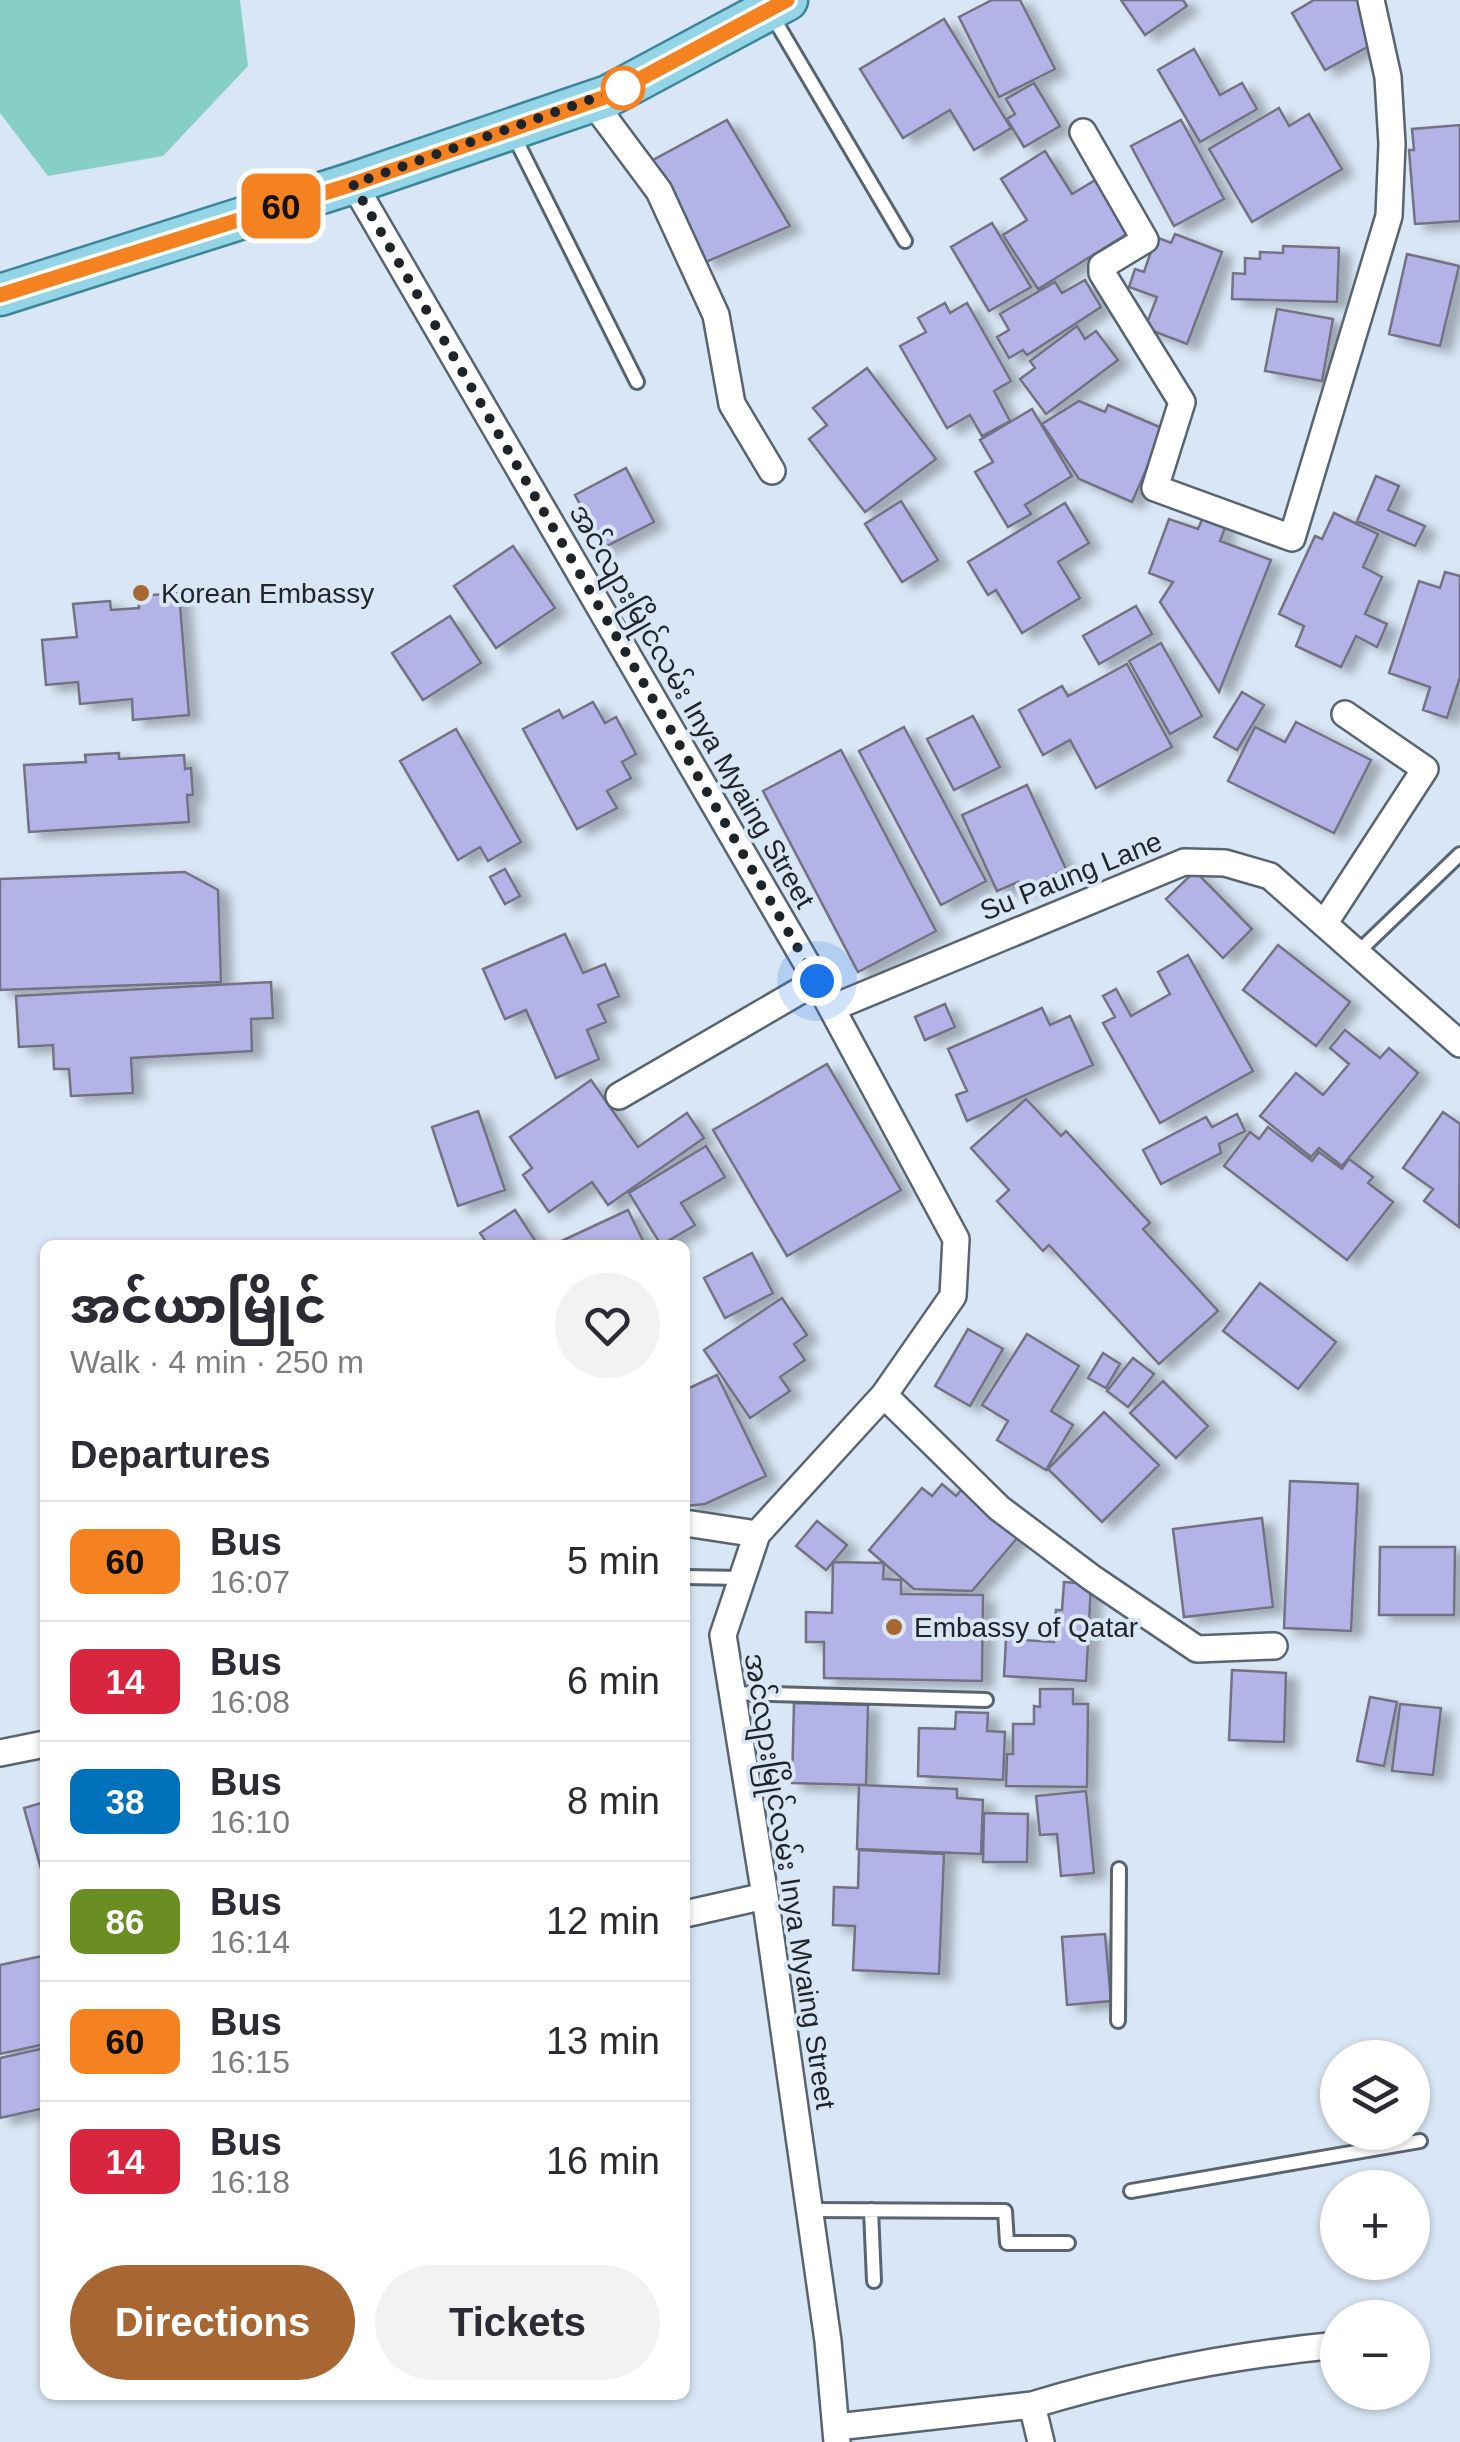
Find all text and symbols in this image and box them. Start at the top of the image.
unlabelled marker [602,67,644,109]
line badge: 60 [236,174,326,238]
text: 60 [262,187,300,226]
street label: အင်လျားမြိုင်လမ်း Inya Myaing Street [557,497,823,917]
place label: Korean Embassy [161,578,374,609]
marker: Korean Embassy [130,582,152,604]
street label: Su Paung Lane [976,825,1166,927]
your location [792,956,842,1006]
button: heart [555,1273,660,1378]
text: အင်ယာမြိုင် [70,1280,326,1333]
text: Walk · 4 min · 250 m [70,1344,364,1380]
text: Departures [70,1434,271,1476]
text: Bus [210,1521,282,1563]
text: 5 min [567,1540,660,1582]
text: 60 [106,1542,144,1581]
text: 16:07 [210,1564,290,1600]
place label: Embassy of Qatar [914,1612,1138,1643]
marker: Embassy of Qatar [883,1616,905,1638]
text: Bus [210,1641,282,1683]
street label: အင်လျားမြိုင်လမ်း Inya Myaing Street [732,1650,844,2113]
text: 6 min [567,1660,660,1702]
text: 14 [106,1662,144,1701]
text: 16:08 [210,1684,290,1720]
text: Bus [210,1761,282,1803]
text: 8 min [567,1780,660,1822]
text: 38 [106,1782,144,1821]
text: 16:10 [210,1804,290,1840]
text: Bus [210,1881,282,1923]
text: 12 min [546,1900,660,1942]
text: 86 [106,1902,144,1941]
text: 16:14 [210,1924,290,1960]
text: Bus [210,2001,282,2043]
text: 13 min [546,2020,660,2062]
text: 60 [106,2022,144,2061]
map controls [1320,2040,1430,2410]
button: layers [1320,2040,1430,2150]
text: 16:15 [210,2044,290,2080]
text: Bus [210,2121,282,2163]
text: 16 min [546,2140,660,2182]
text: 14 [106,2142,144,2181]
text: 16:18 [210,2164,290,2200]
button: + [1320,2170,1430,2280]
button: Directions [70,2265,355,2380]
button: Tickets [375,2265,660,2380]
button: − [1320,2300,1430,2410]

